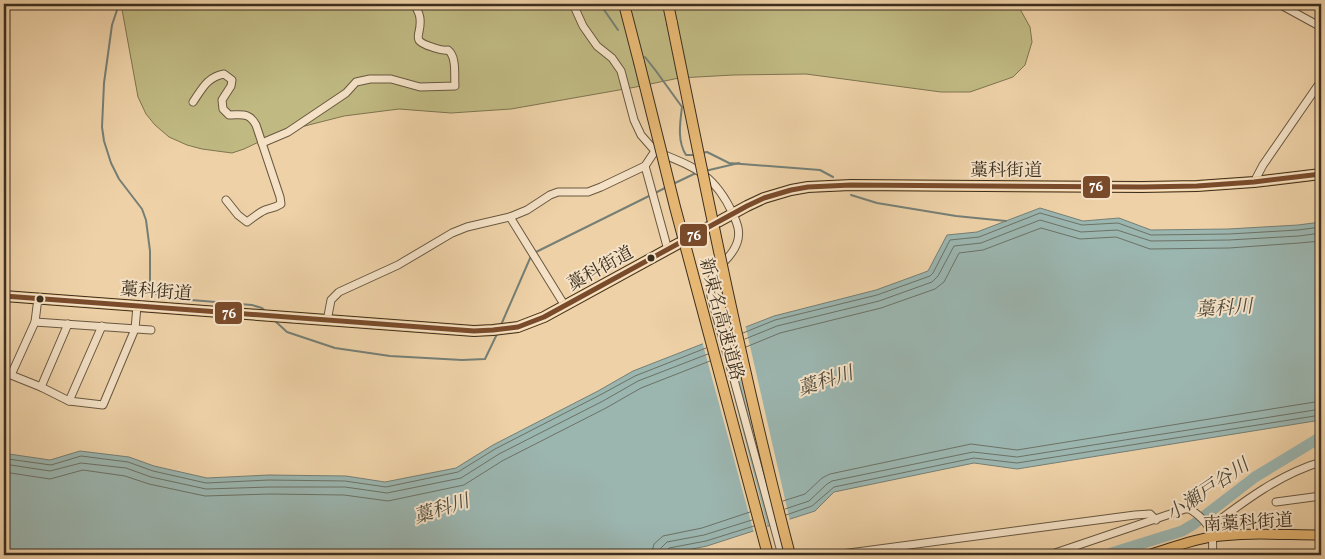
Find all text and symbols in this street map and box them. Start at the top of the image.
street label: 藁科街道 [970,159,1042,184]
line badge: 76 [1082,175,1111,199]
text: 76 [1089,178,1103,197]
line badge: 76 [679,223,708,247]
text: 76 [687,227,701,246]
street label: 藁科街道 [563,241,638,298]
unlabelled marker [646,253,656,263]
street label: 新東名高速道路 [692,255,749,383]
street label: 藁科街道 [119,278,193,307]
unlabelled marker [35,294,45,304]
water label: 藁科川 [1195,294,1255,324]
line badge: 76 [214,301,243,325]
text: 76 [222,305,236,324]
water label: 藁科川 [794,360,859,403]
water label: 小瀬戸谷川 [1161,452,1256,528]
water label: 藁科川 [410,488,475,531]
street label: 南藁科街道 [1202,509,1294,538]

